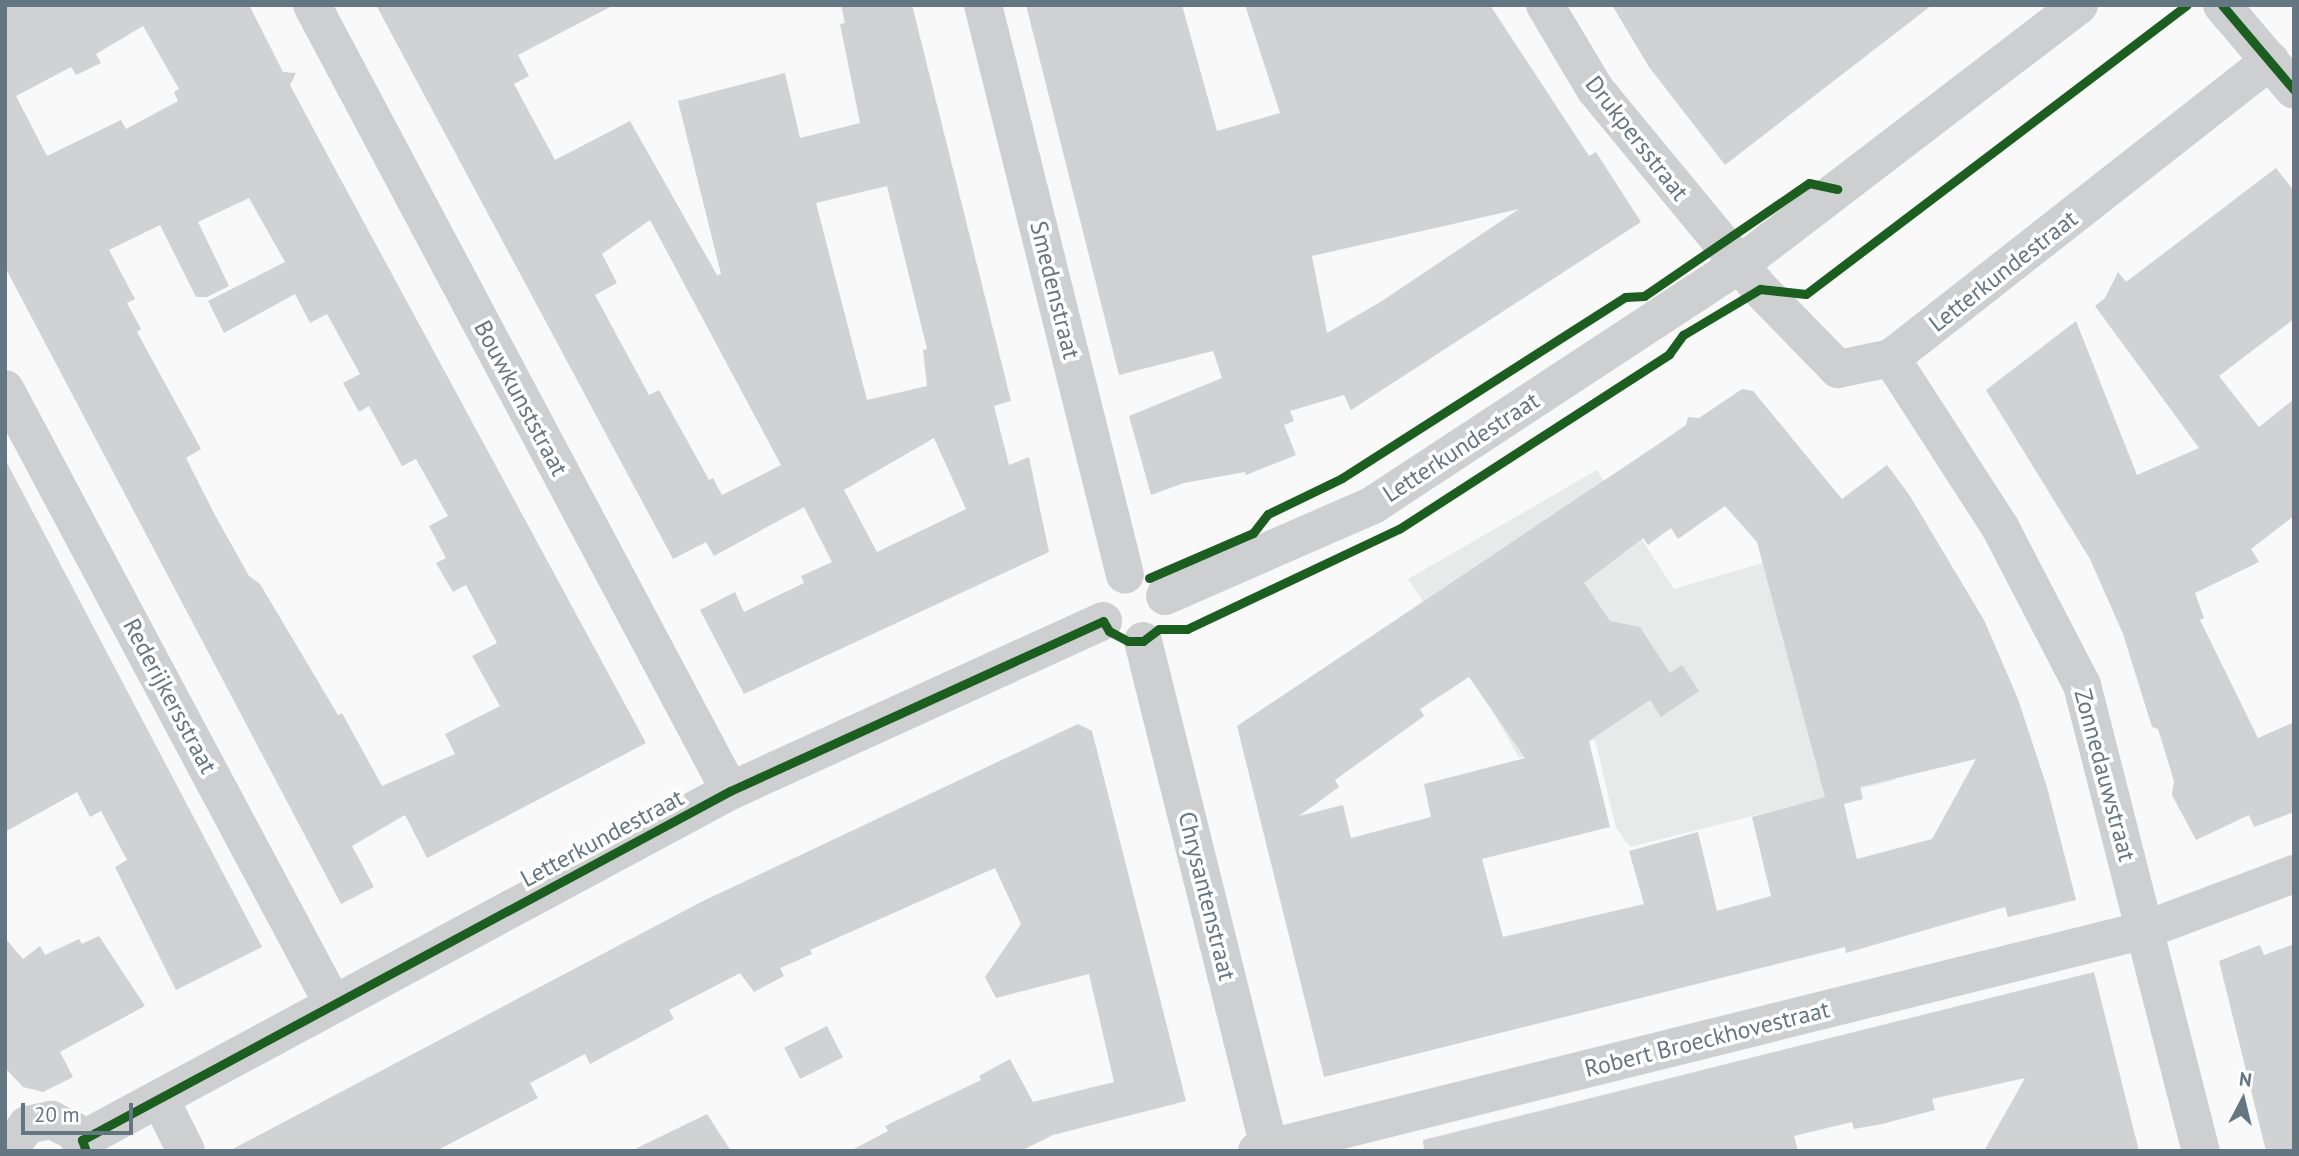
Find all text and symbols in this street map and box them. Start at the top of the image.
street label: Drukpersstraat [1579,70,1695,206]
street label: Letterkundestraat [1923,204,2083,338]
street label: Smedenstraat [1024,218,1086,362]
street label: Bouwkunststraat [468,315,574,481]
street label: Letterkundestraat [1377,386,1545,508]
street label: Rederijkersstraat [117,614,223,778]
street label: Zonnedauwstraat [2068,686,2142,864]
street label: Letterkundestraat [516,783,688,893]
street label: Chrysantenstraat [1172,809,1242,983]
street label: Robert Broeckhovestraat [1582,995,1832,1083]
north arrow [2208,1065,2278,1135]
text: N [2238,1066,2253,1092]
scale bar [24,1090,136,1134]
text: 20 m [34,1101,80,1128]

